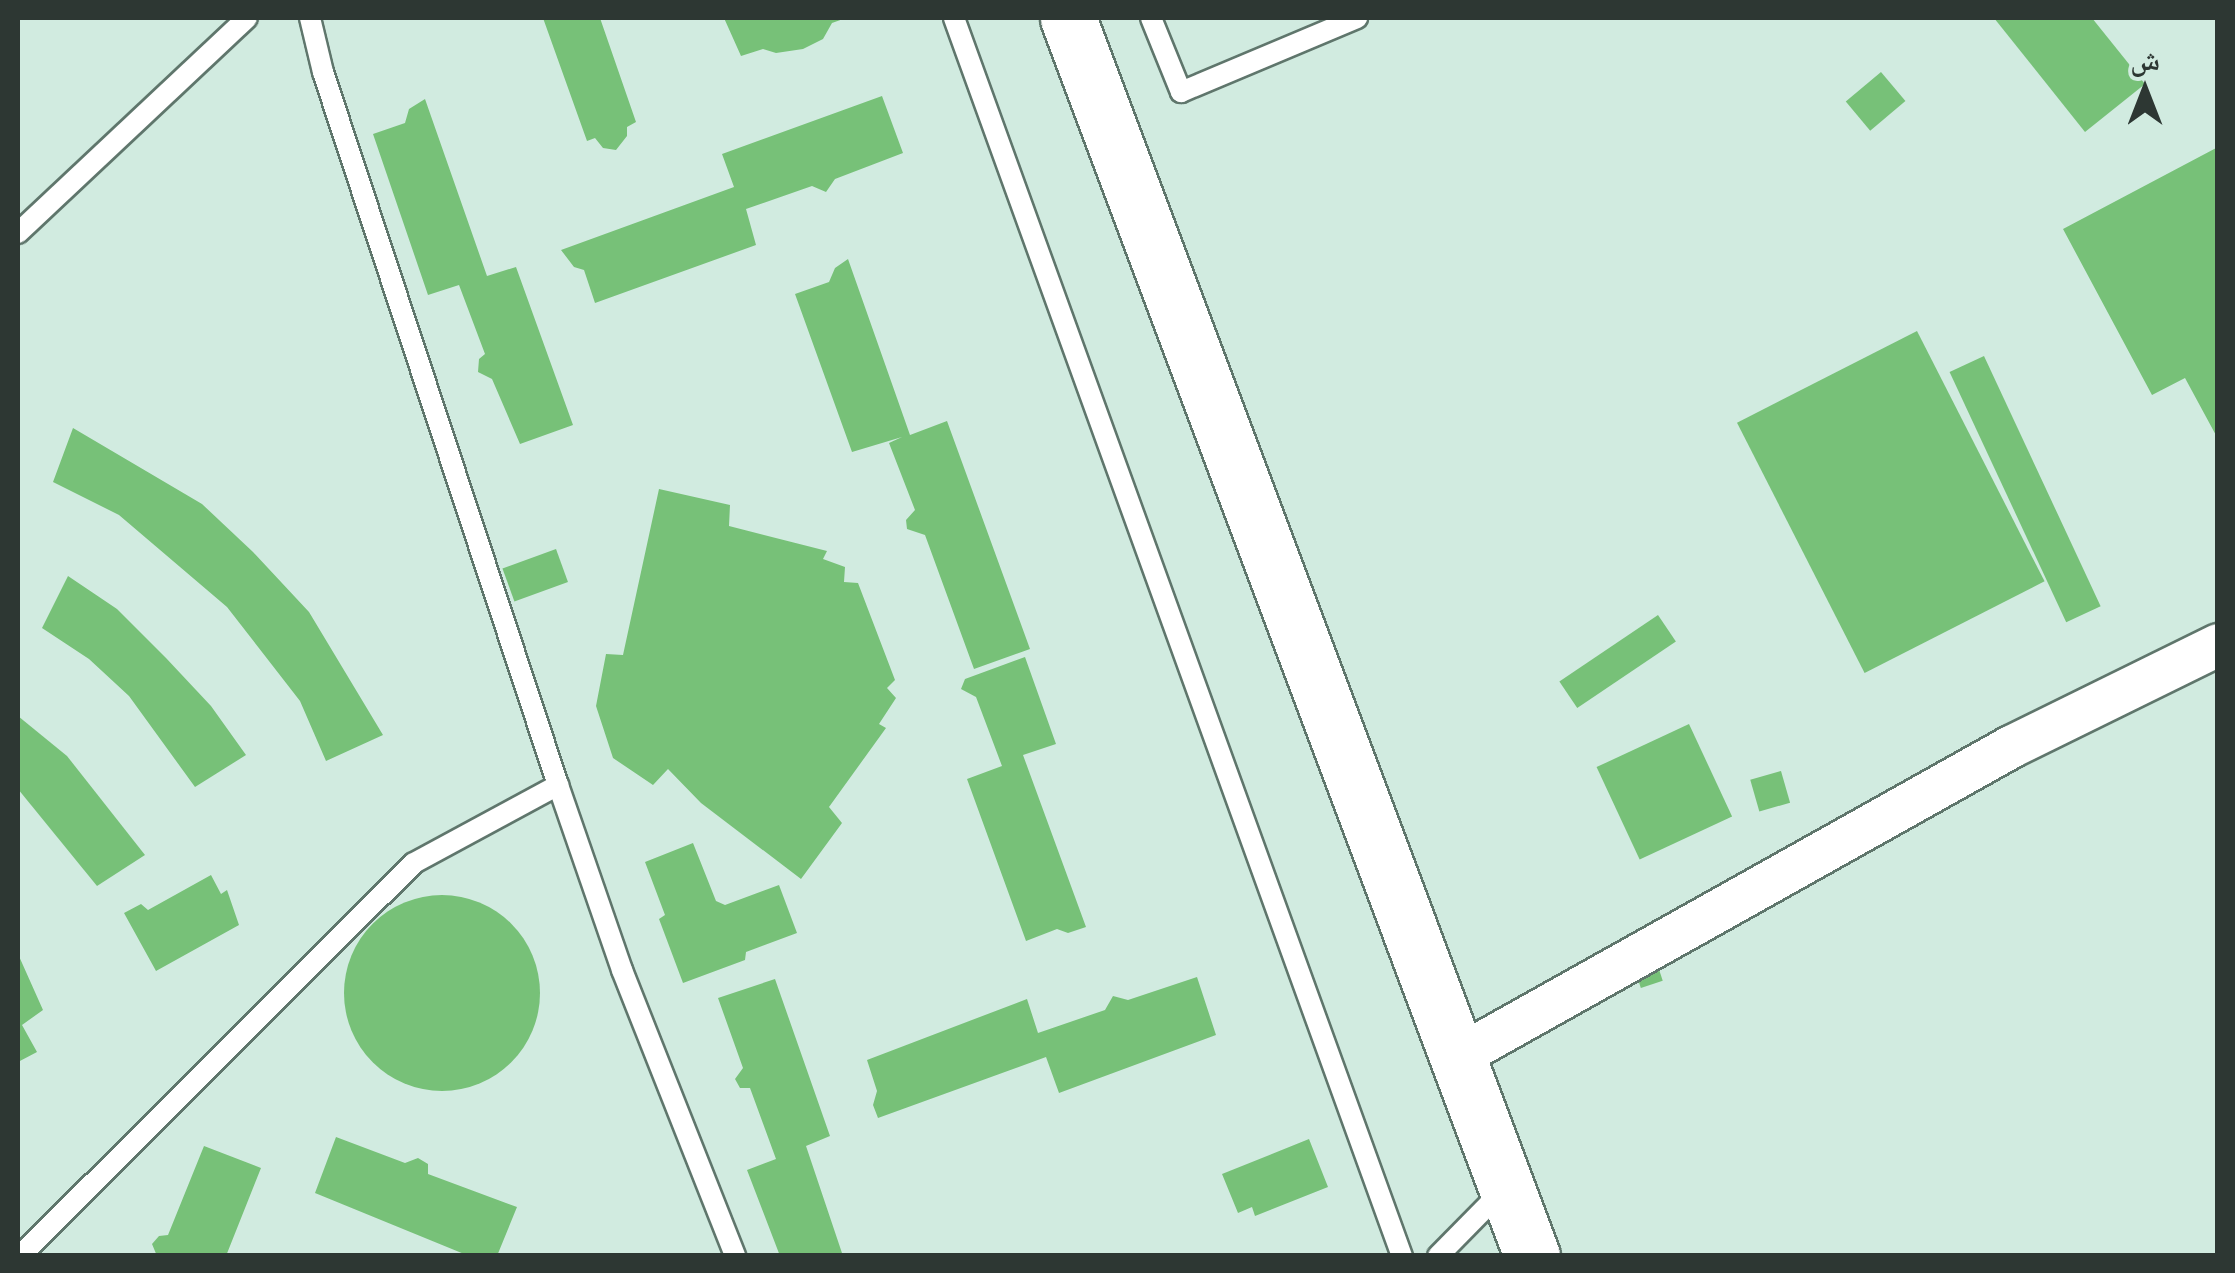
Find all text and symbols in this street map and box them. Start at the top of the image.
north arrow [2095,40,2195,140]
text: ش [2130,42,2160,78]

